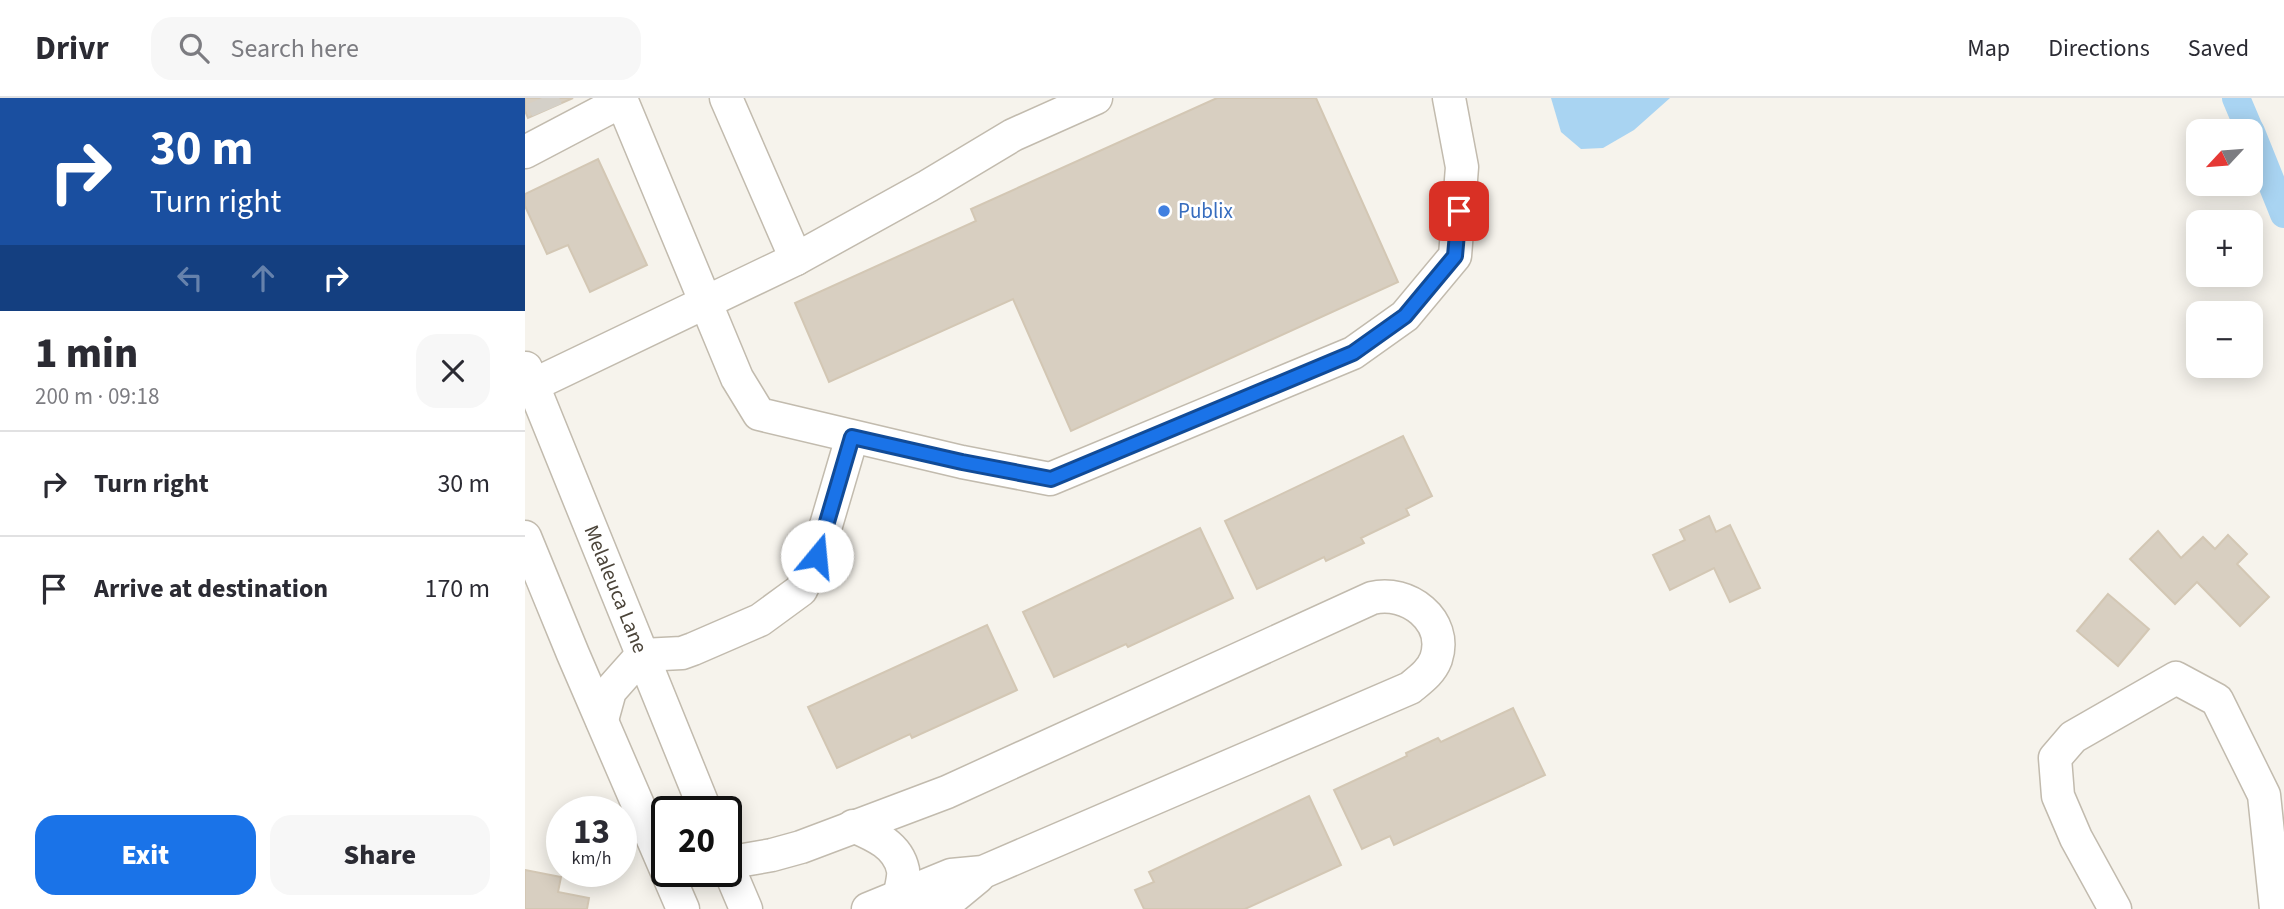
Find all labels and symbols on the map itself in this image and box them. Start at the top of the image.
north arrow [2186,119,2263,196]
pin [1429,181,1489,241]
place label: Publix [1178,196,1233,226]
marker: Publix [1156,203,1172,219]
position arrow [780,519,854,593]
street label: Melaleuca Lane [577,520,655,658]
speed limit sign: 20 [651,796,742,887]

